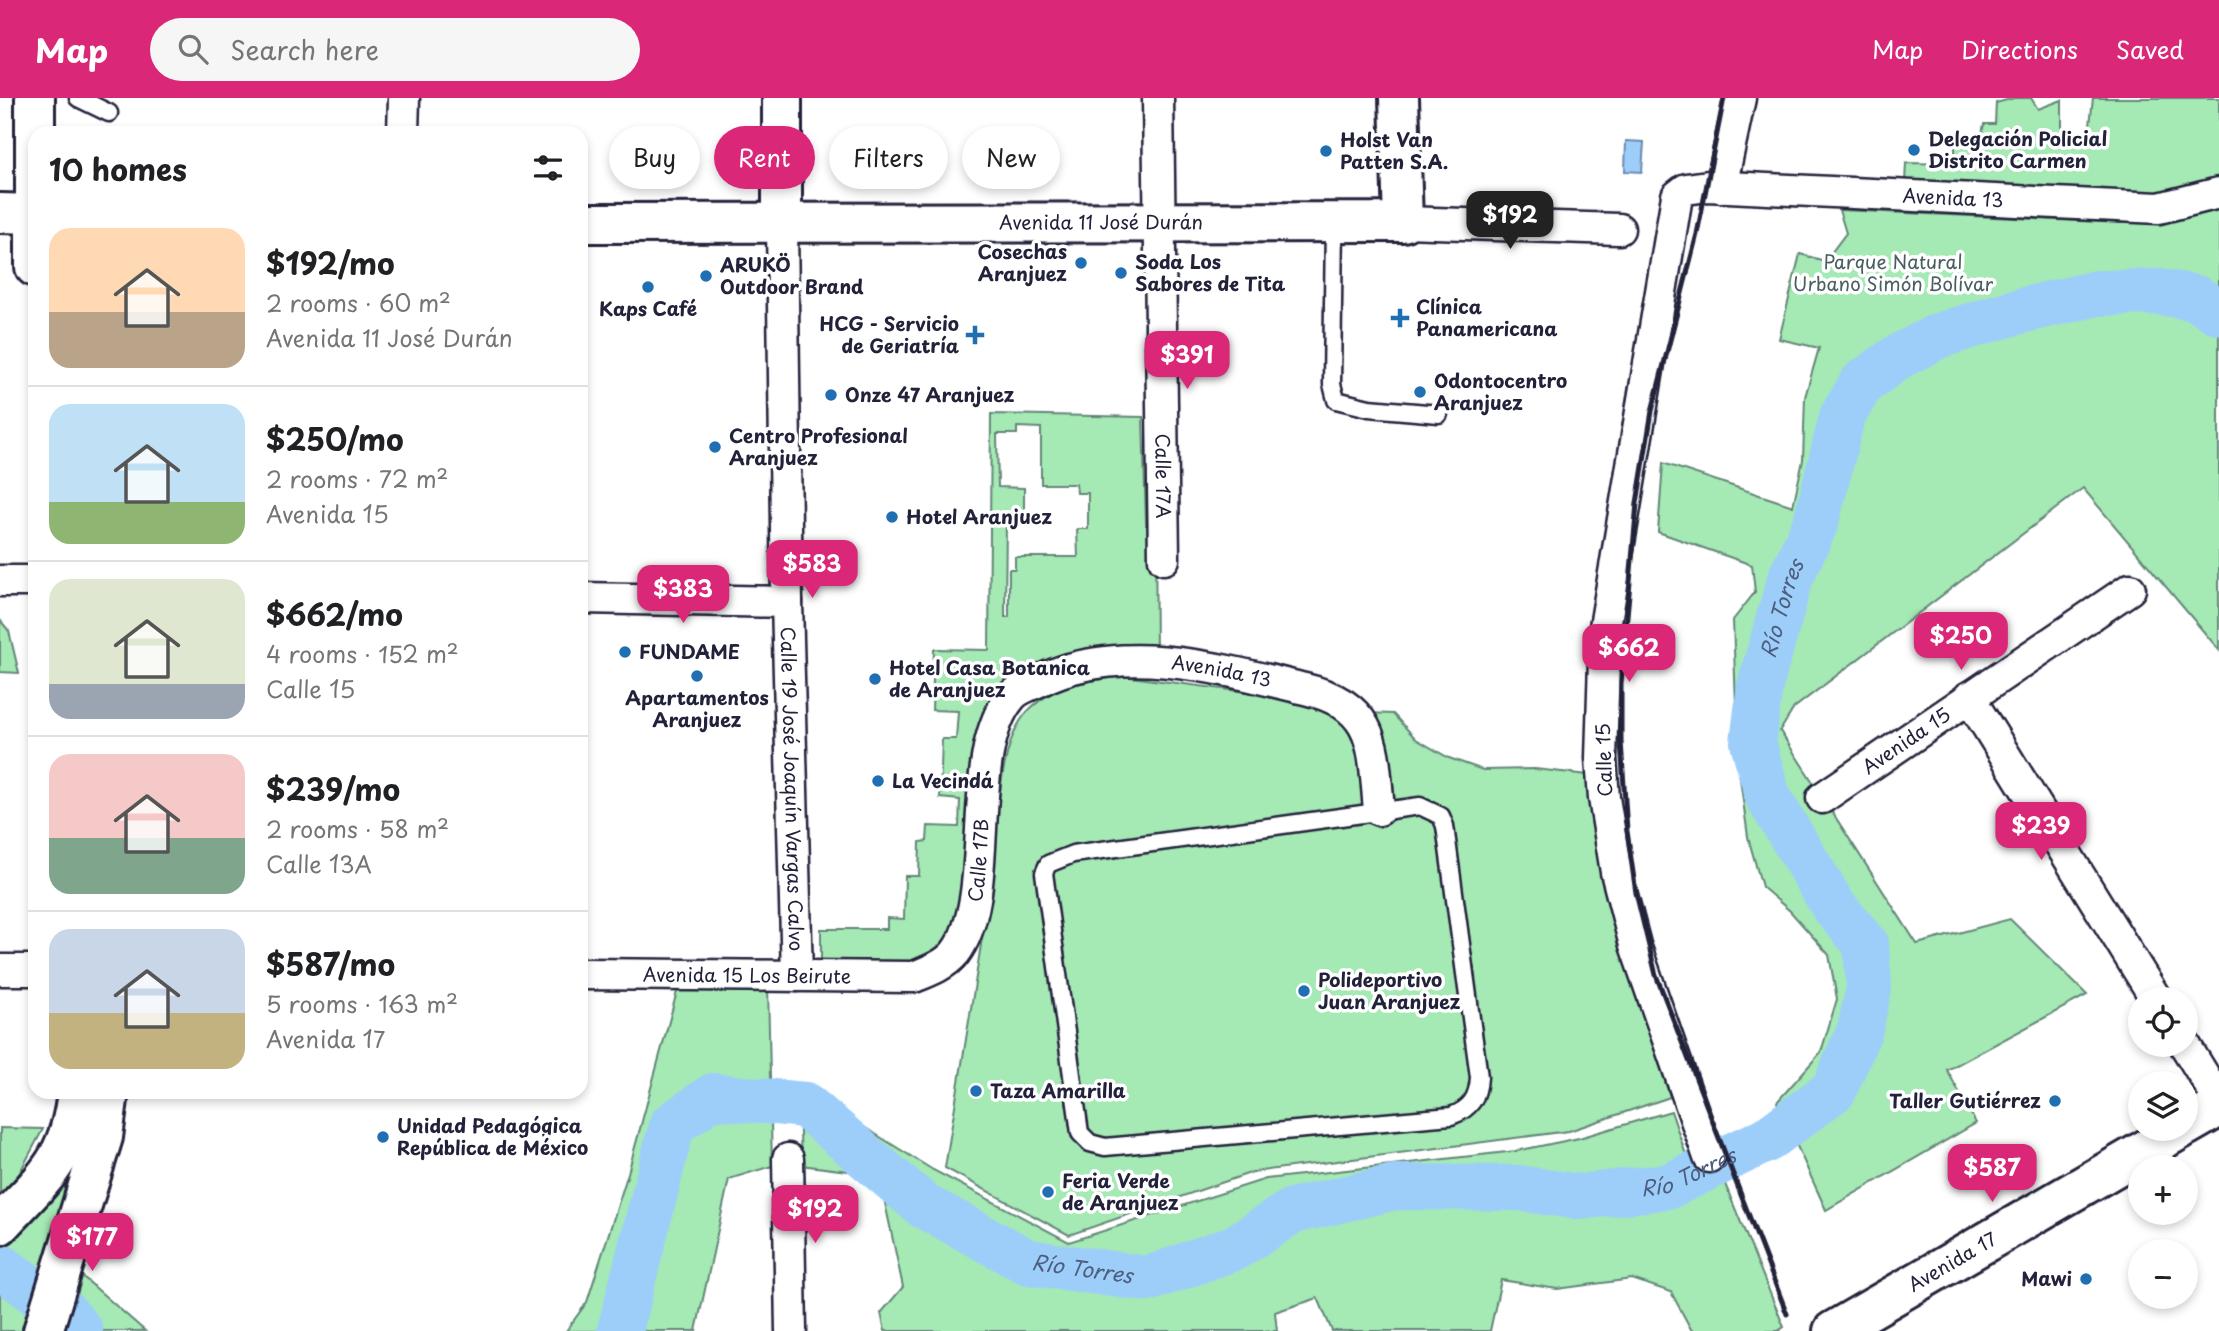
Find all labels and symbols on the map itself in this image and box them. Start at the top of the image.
place label: Delegación Policial Distrito Carmen [1928,124,2108,174]
place label: Holst Van Patten S.A. [1340,125,1448,175]
marker: Delegación Policial Distrito Carmen [1906,142,1922,158]
marker: Holst Van Patten S.A. [1318,143,1334,159]
street label: Avenida 13 [1902,181,2004,213]
pin: $192 [1469,192,1551,251]
street label: Avenida 11 José Durán [999,207,1203,235]
place label: Cosechas Aranjuez [977,237,1067,287]
place label: Soda Los Sabores de Tita [1135,247,1286,297]
park label: Parque Natural Urbano Simón Bolívar [1793,247,1994,297]
place label: ARUKÖ Outdoor Brand [719,250,864,300]
marker: Cosechas Aranjuez [1073,255,1089,271]
marker: Soda Los Sabores de Tita [1113,265,1129,281]
marker: ARUKÖ Outdoor Brand [698,268,714,284]
marker: Kaps Café [640,279,656,295]
place label: Clínica Panamericana [1416,292,1557,342]
place label: Kaps Café [599,294,697,322]
marker: Clínica Panamericana [1390,308,1410,328]
place label: HCG - Servicio de Geriatría [820,309,959,359]
marker: HCG - Servicio de Geriatría [965,325,985,345]
pin: $391 [1146,331,1228,391]
place label: Odontocentro Aranjuez [1434,366,1567,416]
place label: Onze 47 Aranjuez [845,380,1015,408]
marker: Odontocentro Aranjuez [1412,384,1428,400]
marker: Onze 47 Aranjuez [823,387,839,403]
place label: Centro Profesional Aranjuez [729,421,908,471]
street label: Calle 17A [1149,433,1178,519]
marker: Centro Profesional Aranjuez [707,439,723,455]
place label: Hotel Aranjuez [906,502,1052,530]
marker: Hotel Aranjuez [884,509,900,525]
pin: $583 [771,540,853,600]
water label: Río Torres [1751,551,1812,661]
pin: $383 [642,566,724,625]
pin: $250 [1920,612,2002,672]
pin: $662 [1588,624,1670,684]
street label: Calle 19 José Joaquín Vargas Calvo [775,626,811,951]
place label: FUNDAME [639,637,740,665]
marker: FUNDAME [617,644,633,660]
street label: Avenida 13 [1170,647,1275,693]
place label: Hotel Casa Botanica de Aranjuez [889,653,1090,703]
marker: Apartamentos Aranjuez [689,668,705,684]
marker: Hotel Casa Botanica de Aranjuez [867,671,883,687]
place label: Apartamentos Aranjuez [625,683,769,733]
street label: Avenida 15 [1856,700,1956,780]
street label: Calle 15 [1588,723,1618,797]
place label: La Vecindá [892,766,994,794]
marker: La Vecindá [870,773,886,789]
pin: $239 [2000,802,2082,862]
street label: Calle 17B [960,818,994,904]
street label: Avenida 15 Los Beirute [643,960,851,989]
place label: Polideportivo Juan Aranjuez [1318,965,1461,1015]
marker: Polideportivo Juan Aranjuez [1296,983,1312,999]
place label: Taza Amarilla [990,1076,1126,1104]
marker: Taza Amarilla [968,1083,984,1099]
place label: Taller Gutiérrez [1889,1086,2041,1114]
marker: Taller Gutiérrez [2047,1093,2063,1109]
place label: Unidad Pedagógica República de México [397,1111,588,1161]
marker: Unidad Pedagógica República de México [375,1129,391,1145]
water label: Río Torres [1639,1138,1743,1203]
pin: $587 [1951,1144,2033,1204]
place label: Feria Verde de Aranjuez [1062,1166,1179,1216]
marker: Feria Verde de Aranjuez [1040,1184,1056,1200]
pin: $192 [774,1186,856,1245]
pin: $177 [51,1214,133,1273]
street label: Avenida 17 [1902,1224,2001,1298]
water label: Río Torres [1030,1245,1137,1291]
place label: Mawi [2021,1264,2072,1292]
marker: Mawi [2078,1271,2094,1287]

